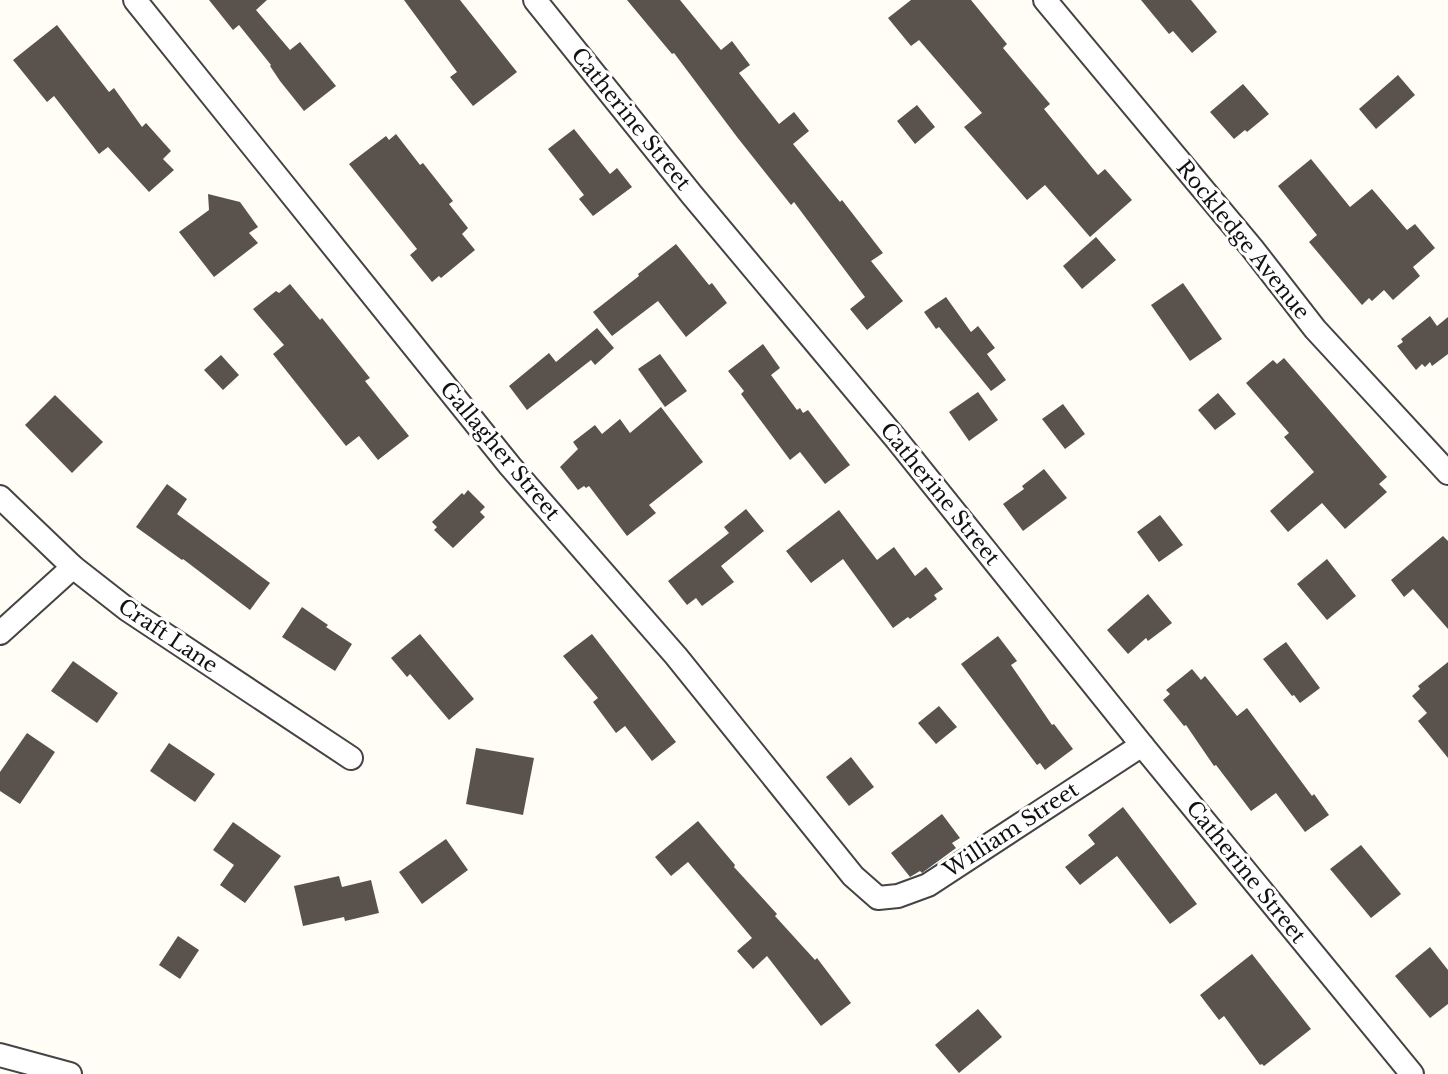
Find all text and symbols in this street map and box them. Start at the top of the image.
street label: Catherine Street [566,43,696,196]
street label: Rockledge Avenue [1171,155,1315,325]
street label: Gallagher Street [434,376,566,526]
street label: Catherine Street [875,418,1005,571]
street label: Craft Lane [113,593,223,679]
street label: William Street [938,777,1083,884]
street label: Catherine Street [1181,796,1311,949]

